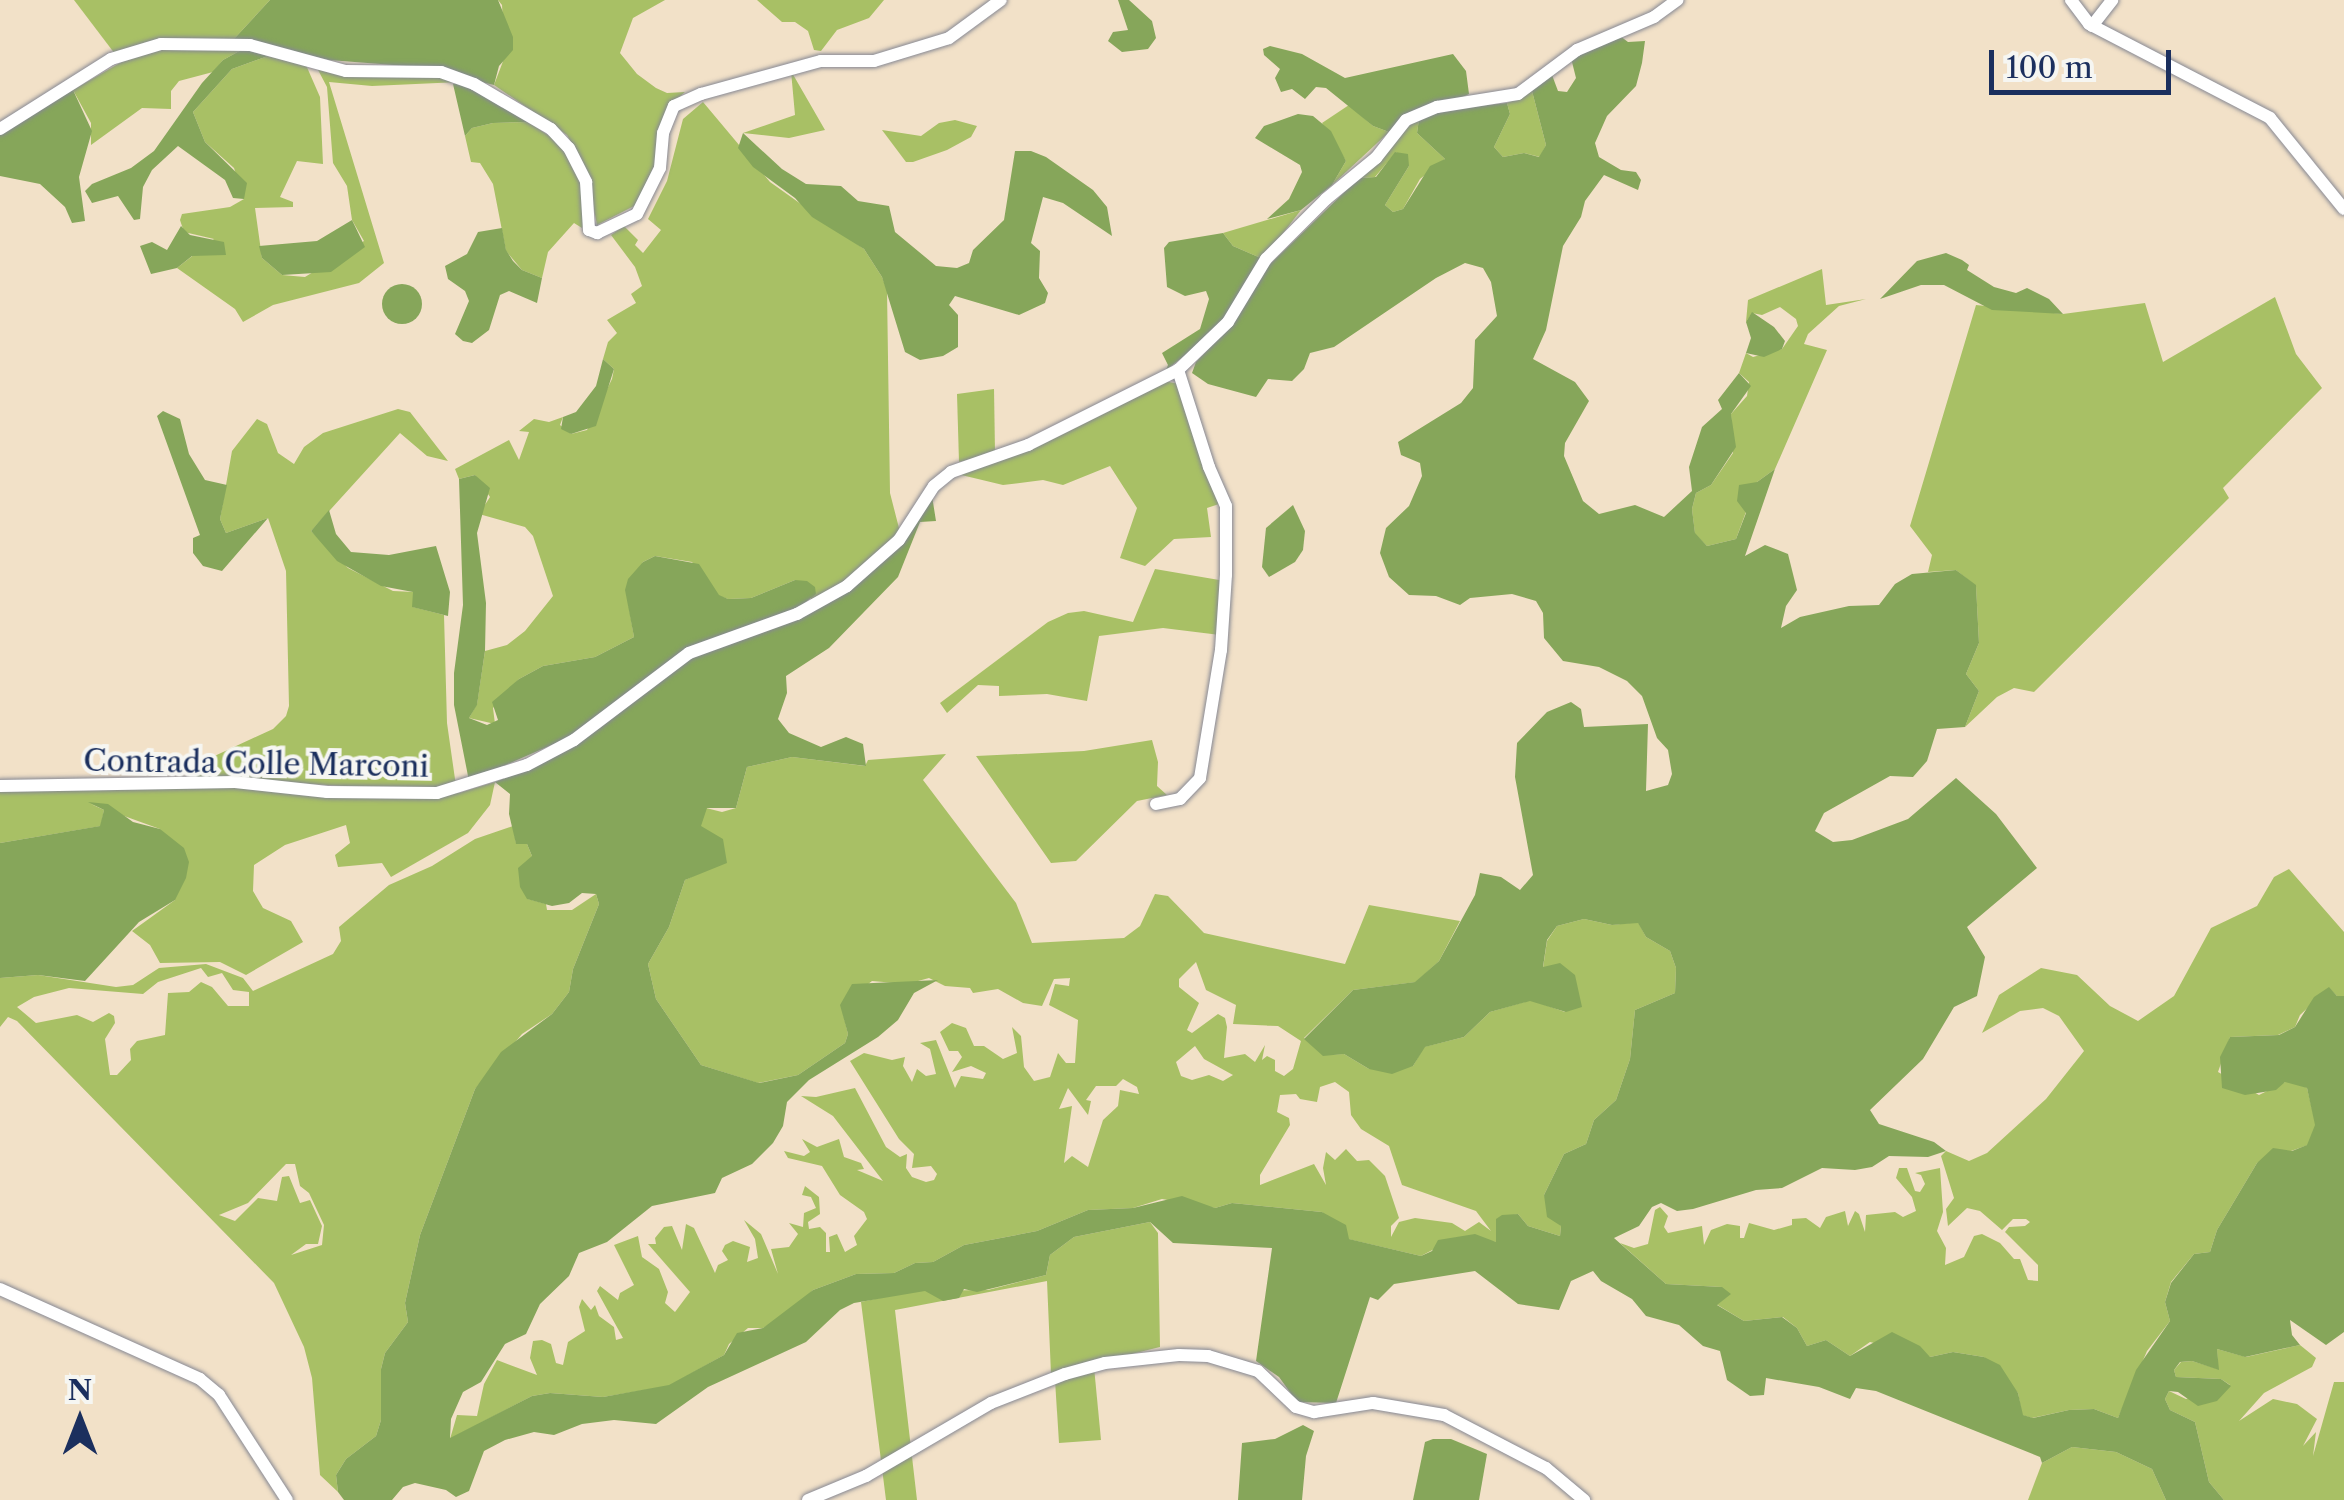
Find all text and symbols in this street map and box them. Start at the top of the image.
scale bar [1994,30,2176,92]
text: 100 m [2006,49,2093,86]
street label: Contrada Colle Marconi [83,743,429,785]
north arrow [30,1370,130,1470]
text: N [68,1373,92,1407]

